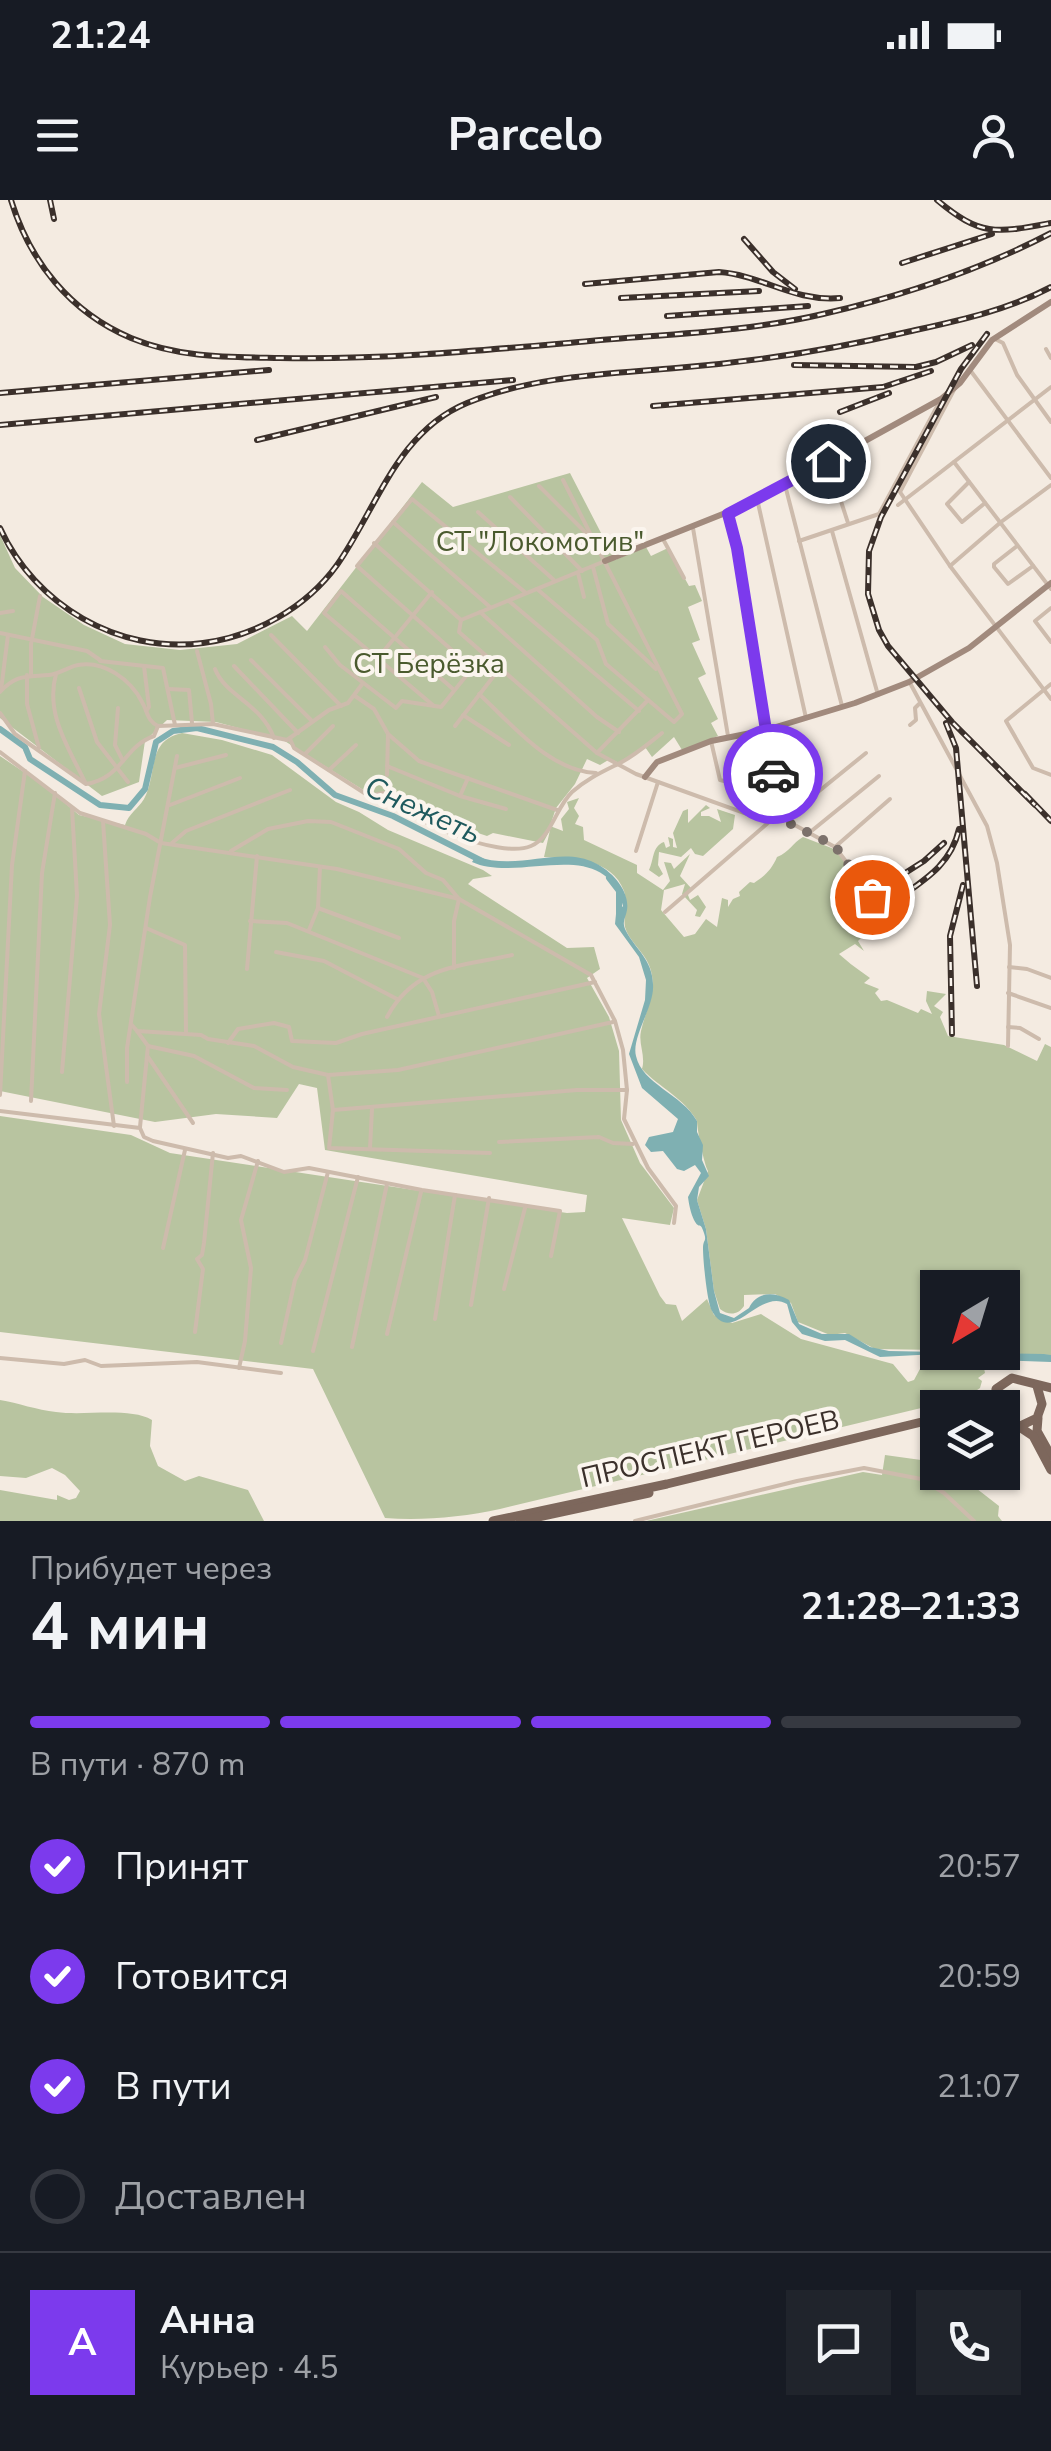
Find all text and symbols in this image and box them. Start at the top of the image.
text: 21:24 [50,10,151,61]
text: Parcelo [448,105,603,166]
icon: menu [30,108,85,163]
icon: person [966,108,1021,163]
pin [786,419,871,504]
icon: home [801,434,856,489]
park label: СТ "Локомотив" [436,523,644,561]
park label: СТ Берёзка [353,645,505,683]
courier [723,724,823,824]
icon: car [746,747,801,802]
water label: Снежеть [358,767,487,854]
pin [830,855,915,940]
icon: bag [845,870,900,925]
north arrow [920,1270,1020,1370]
map controls [920,1270,1020,1490]
button: layers [920,1390,1020,1490]
street label: ПРОСПЕКТ ГЕРОЕВ [577,1401,843,1497]
text: Прибудет через [30,1547,272,1590]
text: 21:28–21:33 [801,1581,1021,1632]
text: 4 мин [30,1583,210,1672]
text: В пути · 870 m [30,1743,245,1786]
icon: check [30,1839,85,1894]
text: Принят [115,1841,248,1892]
text: 20:57 [937,1845,1021,1888]
icon: check [30,1949,85,2004]
text: Готовится [115,1951,289,2002]
text: 20:59 [937,1955,1021,1998]
icon: check [30,2059,85,2114]
text: В пути [115,2061,232,2112]
text: 21:07 [937,2065,1021,2108]
text: Доставлен [115,2171,307,2222]
button: chat [786,2290,891,2395]
button: phone [916,2290,1021,2395]
text: Анна [160,2295,256,2346]
text: А [68,2317,97,2368]
text: Курьер · 4.5 [160,2346,338,2389]

